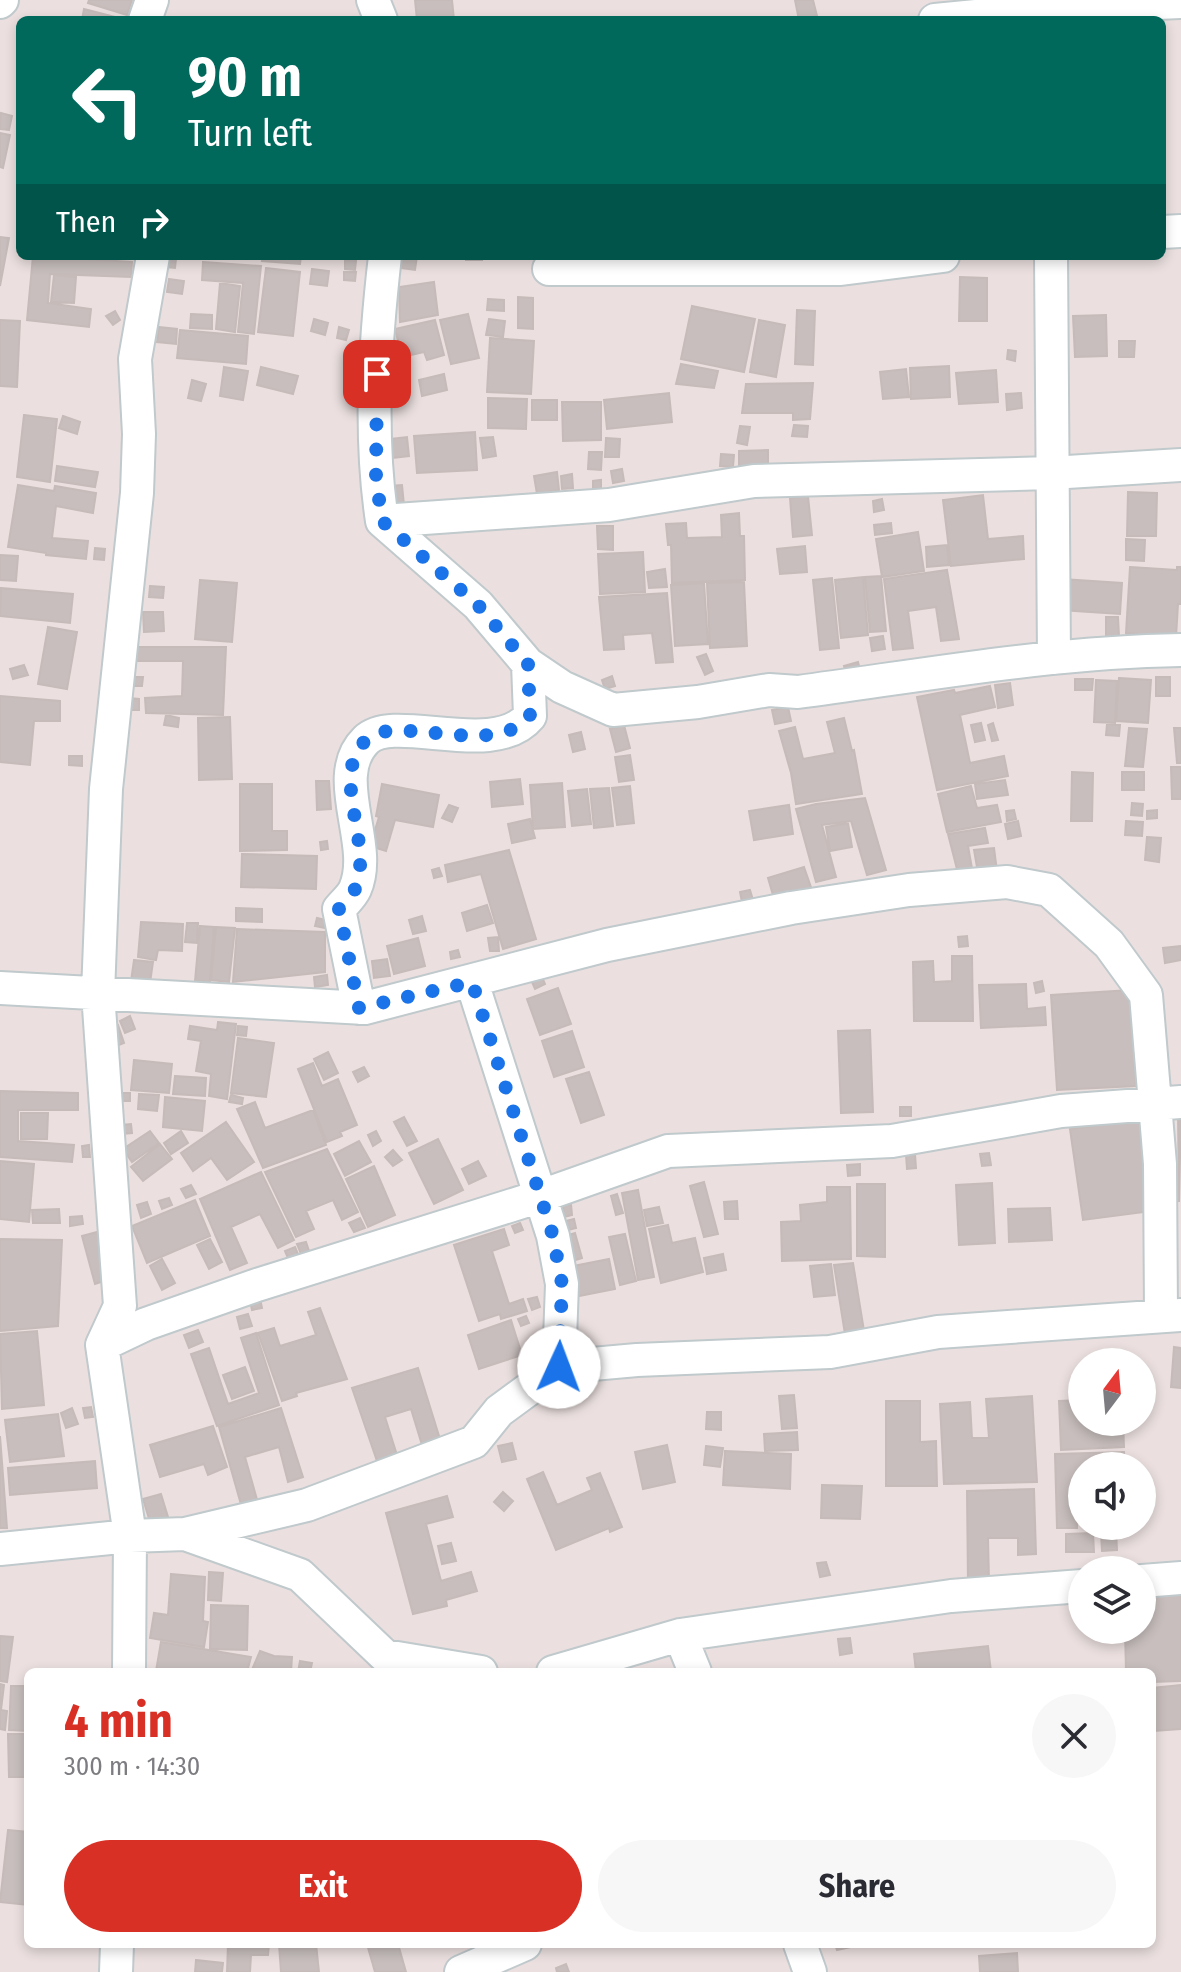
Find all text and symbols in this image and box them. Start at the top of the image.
text: 90 m [188,44,302,111]
icon: left [56,48,160,152]
text: Turn left [188,112,312,156]
icon: right [132,200,176,244]
text: Then [56,204,116,240]
pin [343,340,411,408]
icon: arrive [355,352,399,396]
position arrow [517,1325,601,1409]
north arrow [1068,1348,1156,1436]
map controls [1068,1348,1156,1644]
button: sound [1068,1452,1156,1540]
button: layers [1068,1556,1156,1644]
text: 4 min [64,1692,173,1750]
button: close [1032,1694,1116,1778]
text: 300 m · 14:30 [64,1751,200,1782]
button: Exit [64,1840,582,1932]
button: Share [598,1840,1116,1932]

